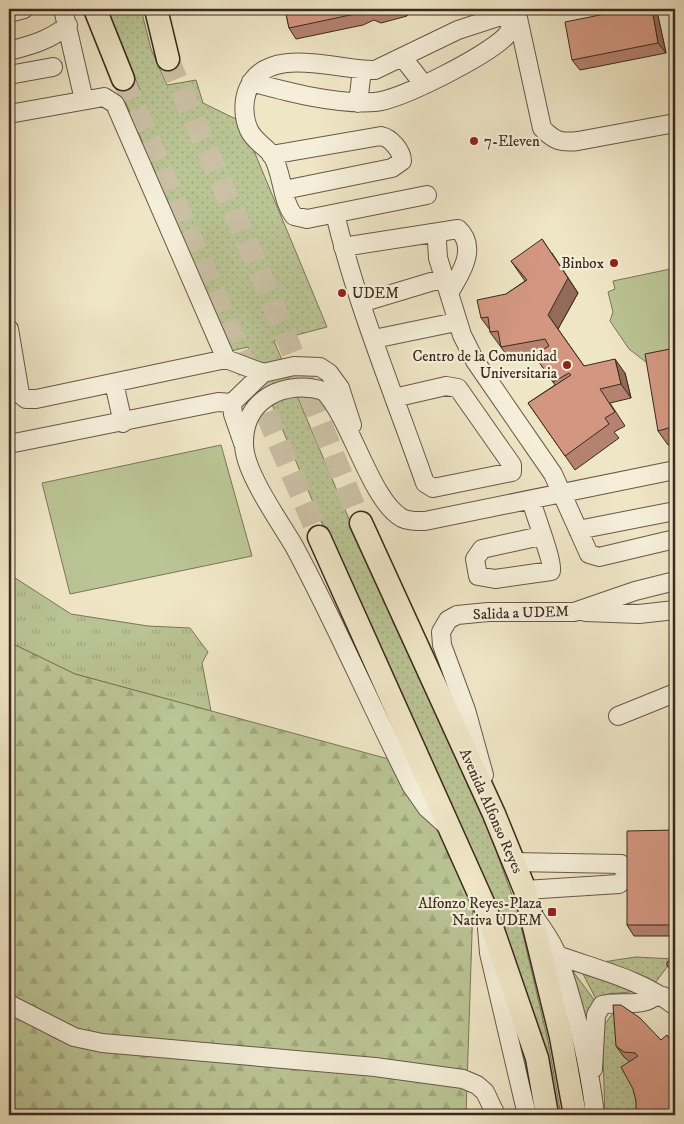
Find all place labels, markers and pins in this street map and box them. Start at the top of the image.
place label: 7-Eleven [484,132,540,151]
marker: 7-Eleven [468,135,480,147]
place label: Binbox [561,254,605,273]
marker: Binbox [608,257,620,269]
place label: UDEM [352,284,399,303]
marker: UDEM [336,287,348,299]
place label: Centro de la Comunidad Universitaria [412,347,558,383]
marker: Centro de la Comunidad Universitaria [561,359,573,371]
place label: Alfonzo Reyes-Plaza Nativa UDEM [418,894,543,930]
marker: Alfonzo Reyes-Plaza Nativa UDEM [546,906,558,918]

